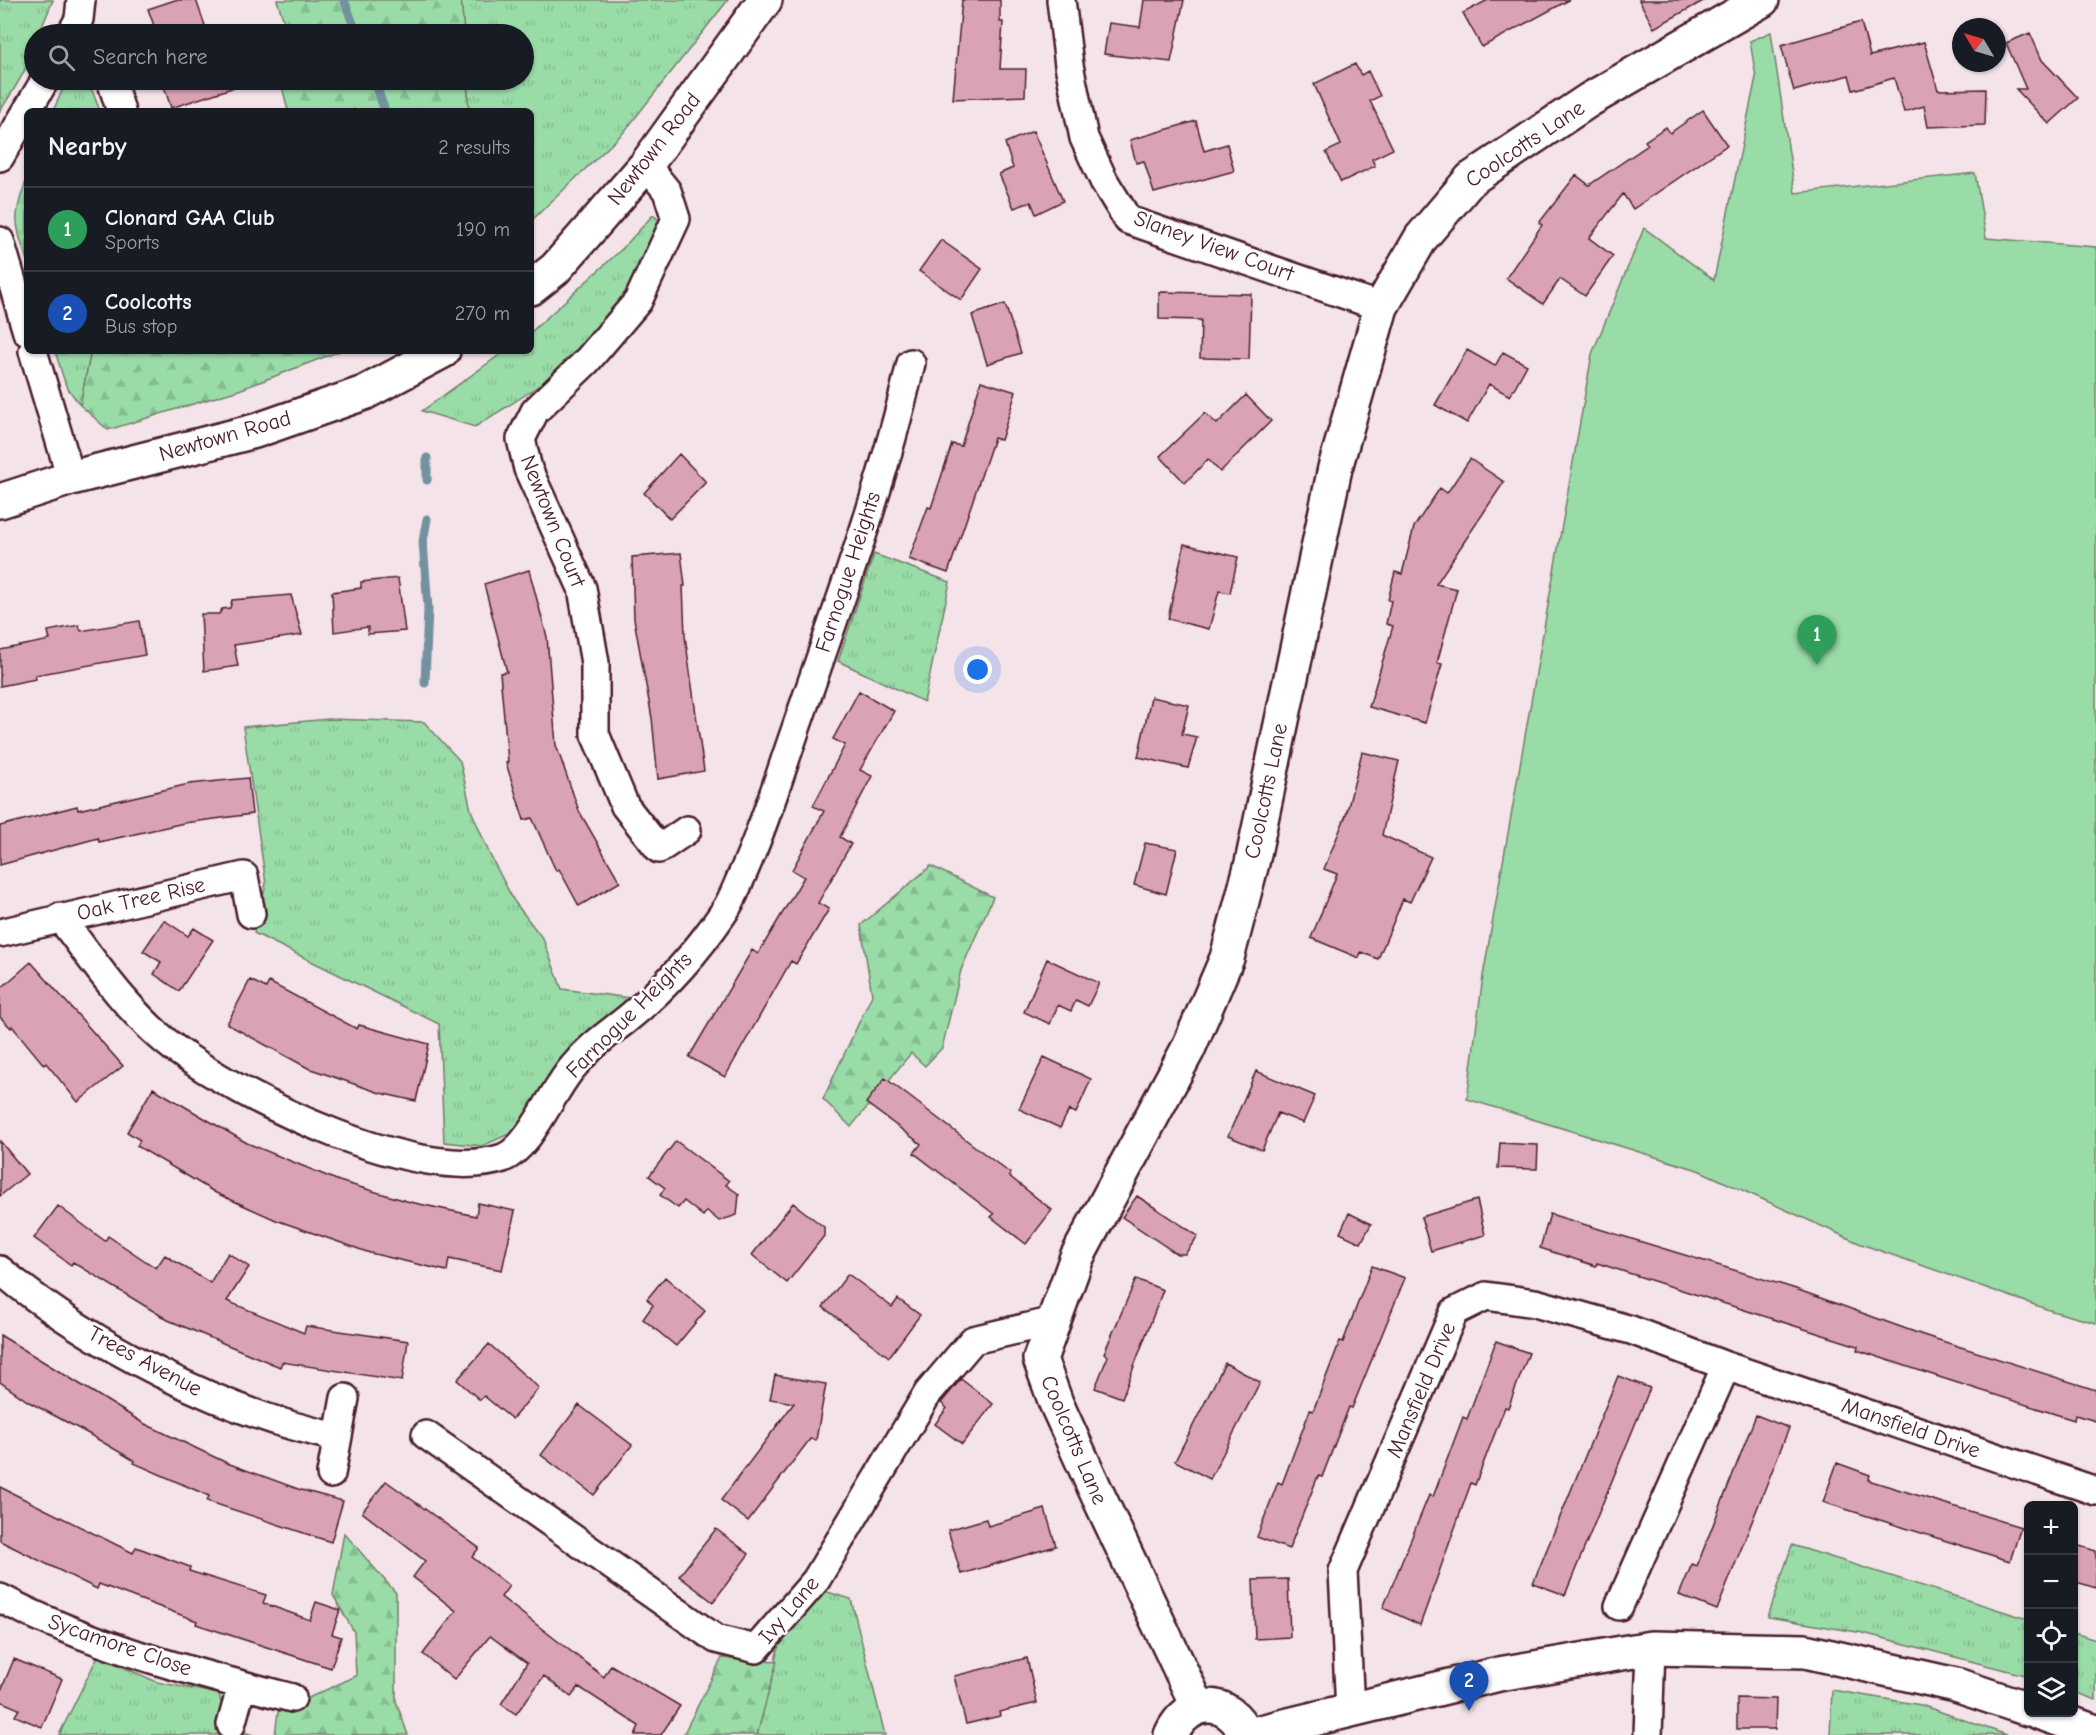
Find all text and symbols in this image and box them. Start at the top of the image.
north arrow [1952,18,2006,72]
search box [24,24,534,90]
icon: search [45,41,78,74]
text: Search here [93,44,208,70]
street label: Newtown Road [602,87,706,211]
street label: Coolcotts Lane [1461,95,1589,193]
text: Nearby [48,132,127,162]
text: 2 results [438,136,510,159]
text: Clonard GAA Club [105,205,274,231]
street label: Slaney View Court [1130,205,1298,287]
text: 1 [64,218,71,241]
text: 190 m [456,218,510,241]
text: Sports [105,231,159,254]
text: Coolcotts [105,289,192,315]
text: 2 [63,302,72,325]
text: 270 m [455,302,510,325]
text: Bus stop [105,315,177,338]
street label: Newtown Road [156,405,294,467]
street label: Newtown Court [515,451,592,591]
street label: Farnogue Heights [810,488,886,656]
pin: 1 [1798,616,1836,665]
your location [963,655,992,684]
street label: Coolcotts Lane [1239,721,1293,861]
street label: Oak Tree Rise [74,872,208,926]
street label: Farnogue Heights [561,947,697,1083]
street label: Mansfield Drive [1381,1318,1461,1462]
street label: Trees Avenue [84,1320,206,1402]
street label: Coolcotts Lane [1035,1371,1113,1509]
street label: Mansfield Drive [1838,1392,1984,1464]
map controls [2024,1501,2078,1717]
button: + [2024,1501,2078,1555]
button: − [2024,1555,2078,1609]
street label: Ivy Lane [753,1571,825,1649]
street label: Sycamore Close [45,1608,195,1682]
button: locate [2024,1609,2078,1663]
pin: 2 [1450,1662,1488,1711]
button: layers [2024,1663,2078,1717]

